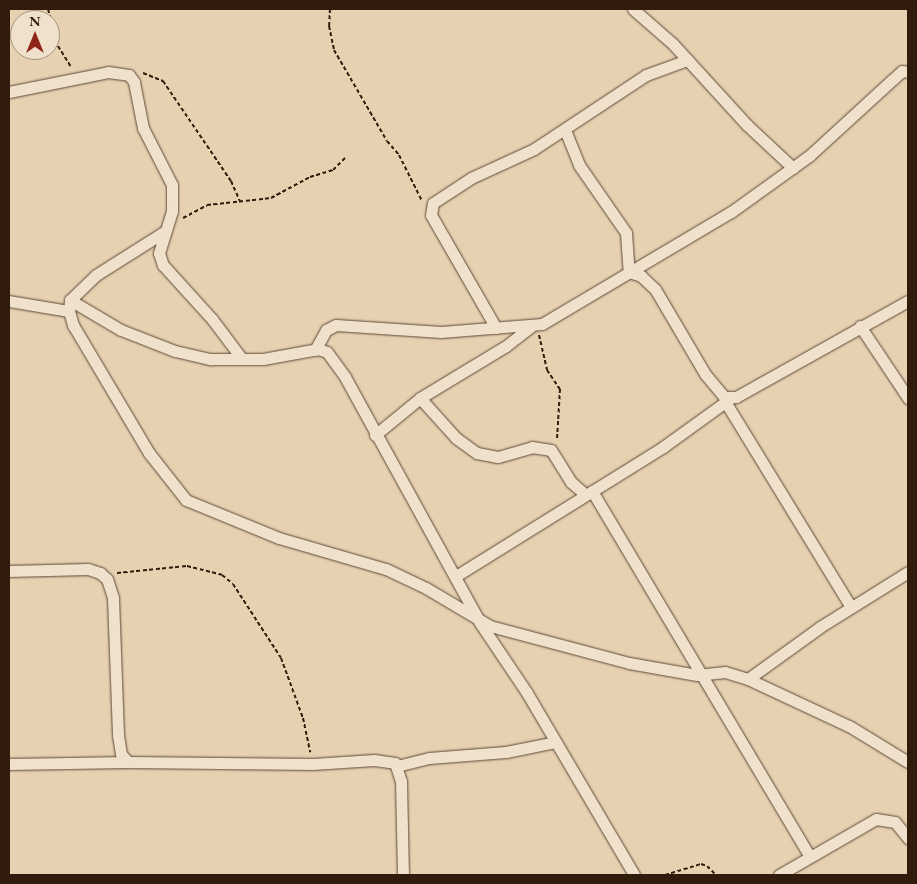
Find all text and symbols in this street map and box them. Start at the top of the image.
north arrow [10,10,60,60]
text: N [29,12,41,30]

